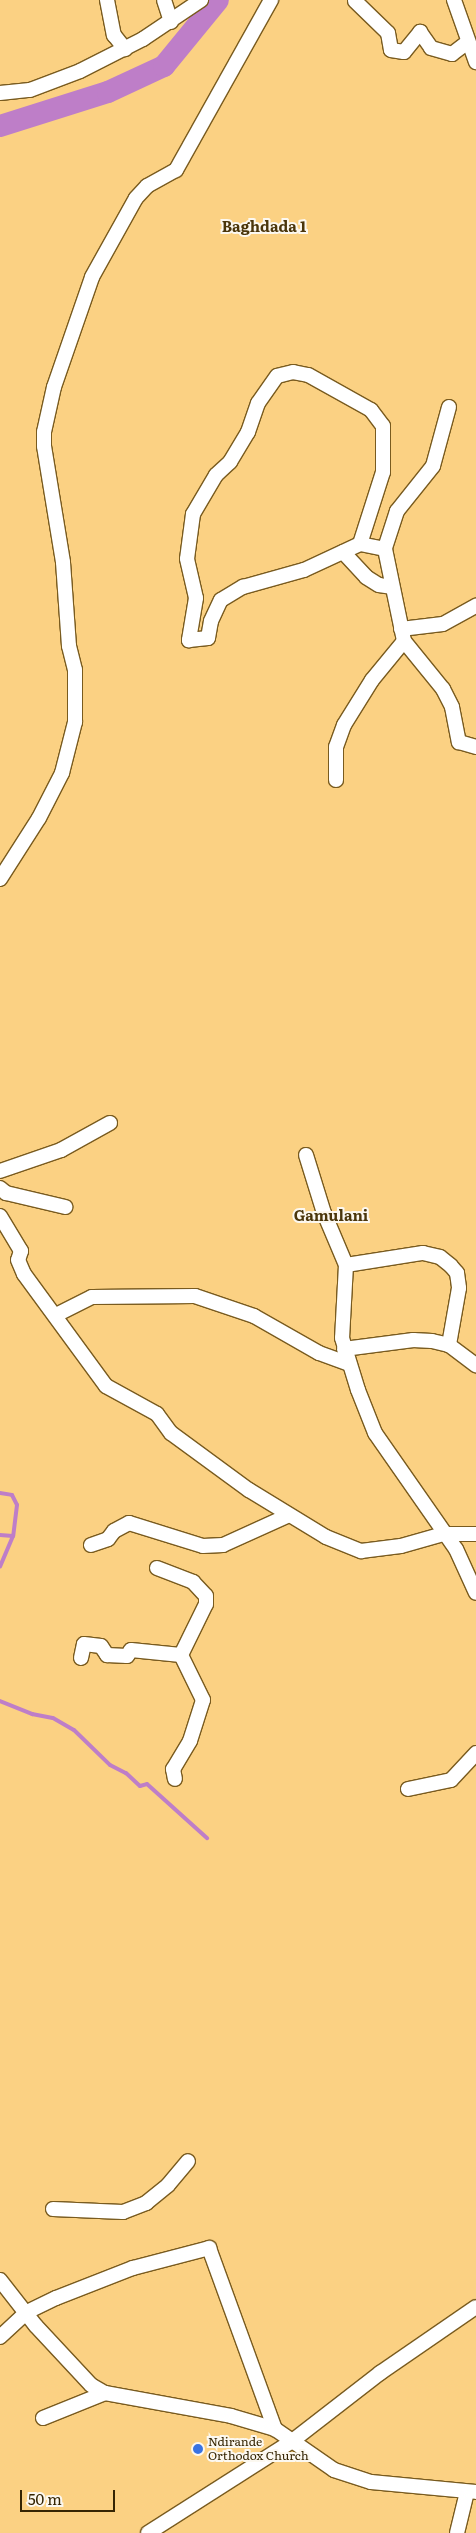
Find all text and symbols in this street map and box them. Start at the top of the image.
district label: Baghdada 1 [222,217,306,235]
district label: Gamulani [294,1206,368,1224]
place label: Ndirande Orthodox Church [208,2435,309,2463]
marker: Ndirande Orthodox Church [192,2443,204,2455]
scale bar [22,2480,118,2512]
text: 50 m [28,2487,62,2510]

